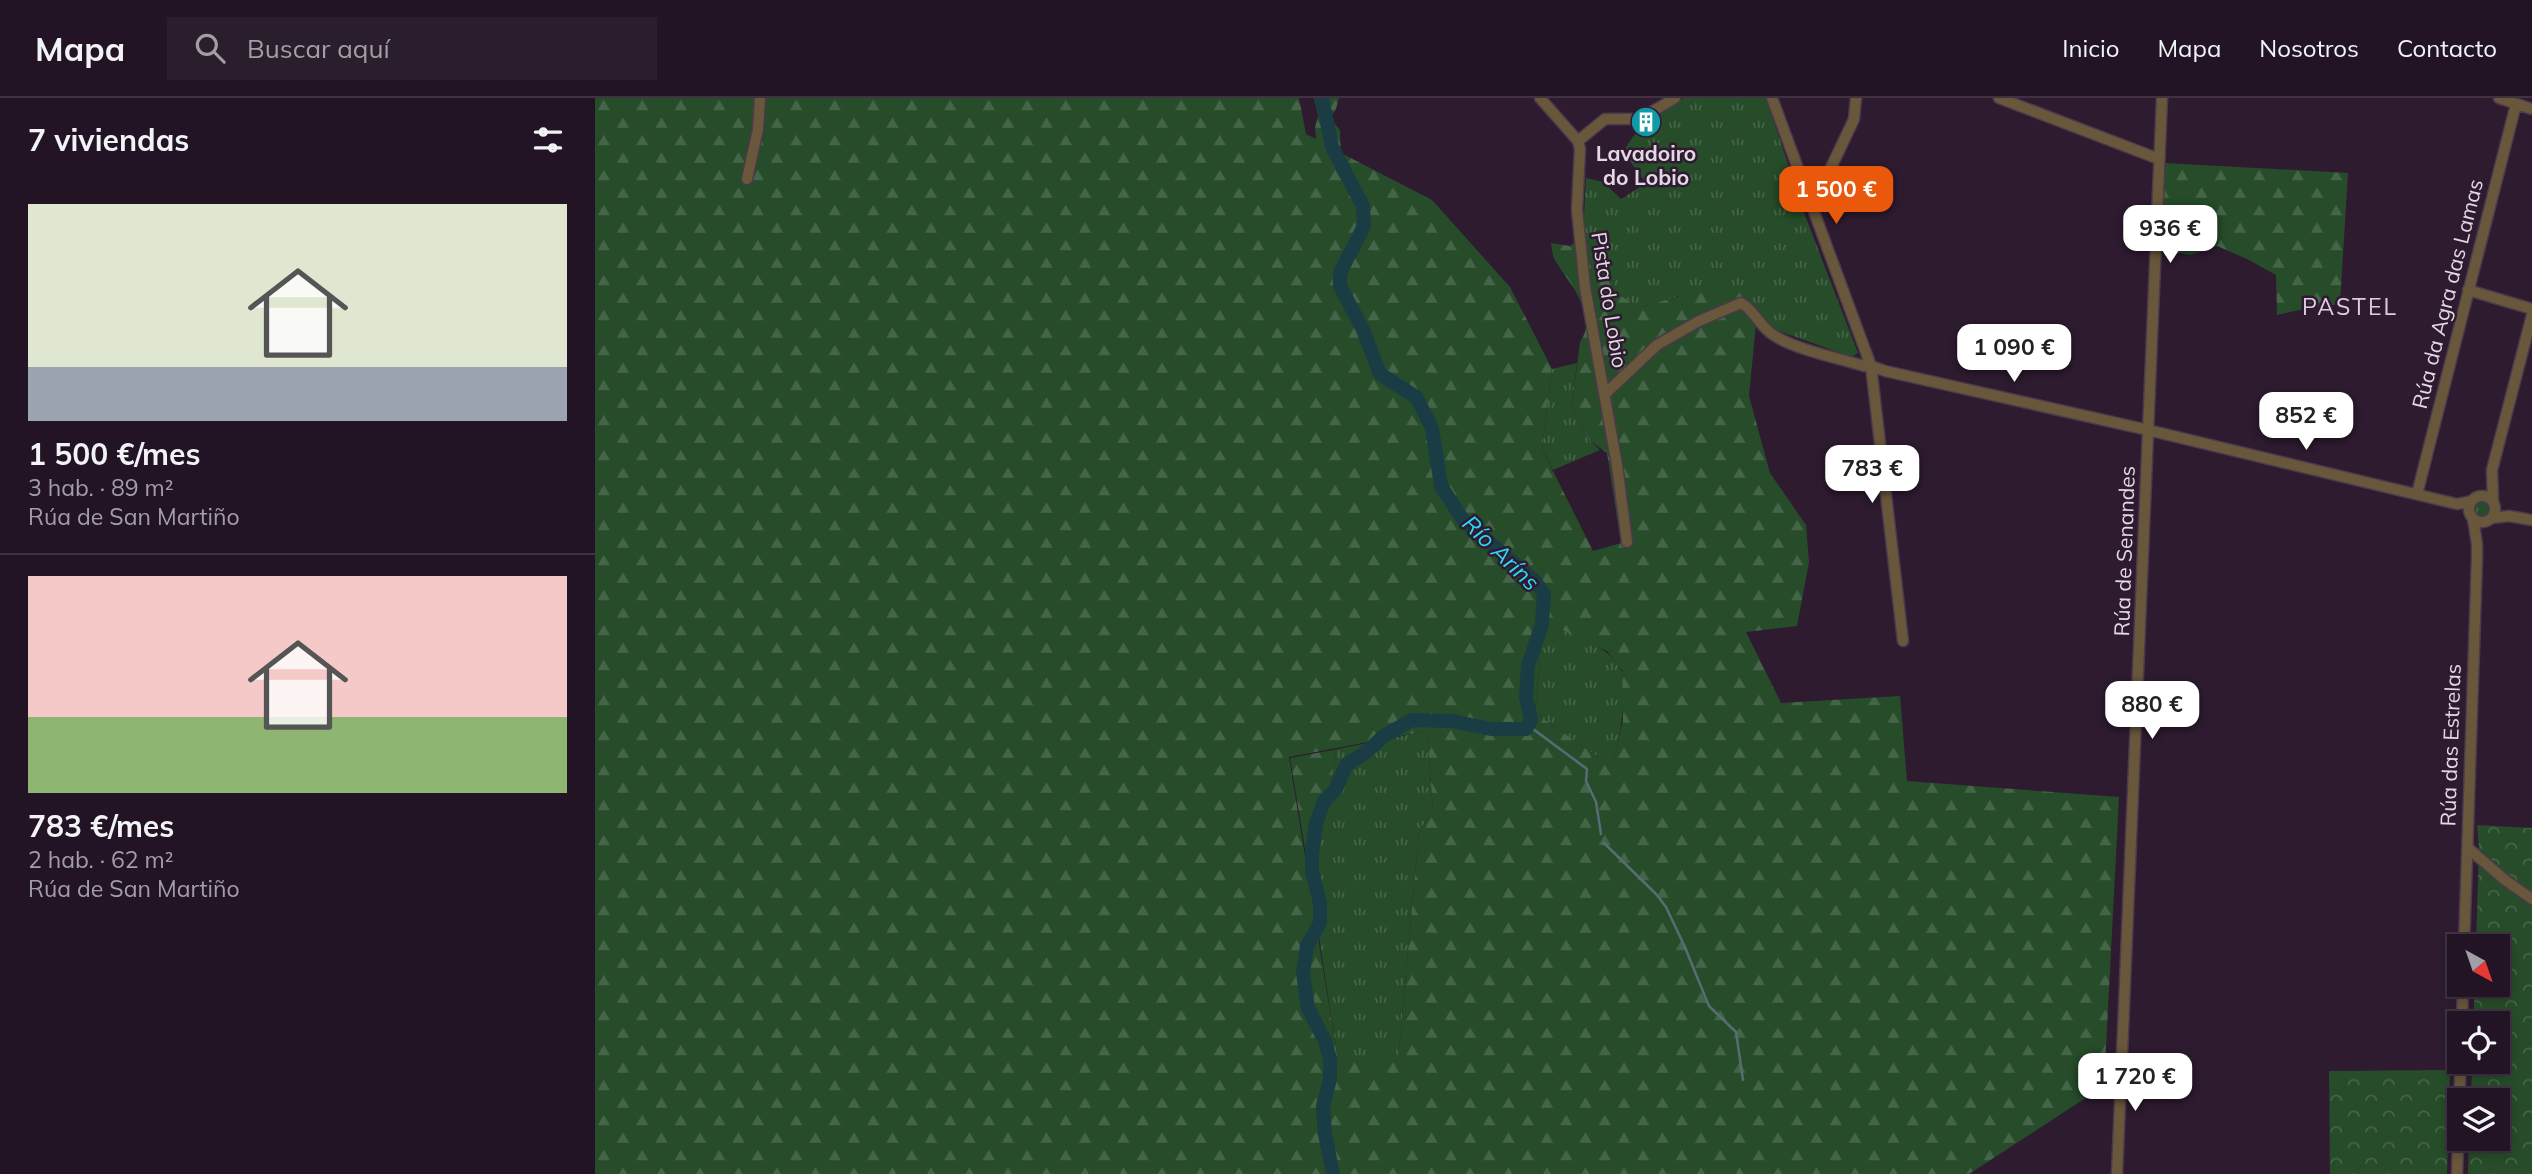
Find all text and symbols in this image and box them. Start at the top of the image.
search box [167,17,657,80]
text: Mapa [35,28,125,69]
icon: search [191,29,229,67]
text: Buscar aquí [247,32,390,65]
text: Inicio [2062,33,2119,63]
text: Mapa [2157,33,2221,63]
text: Nosotros [2259,33,2359,63]
text: Contacto [2397,33,2497,63]
building icon: Lavadoiro do Lobio [1629,105,1663,139]
text: 7 viviendas [28,121,189,159]
icon: filters [529,121,567,159]
place label: Lavadoiro do Lobio [1596,140,1696,190]
pin: 1 500 € [1771,166,1901,226]
text: 1 500 € [1795,174,1877,203]
street label: Rúa da Agra das Lamas [2406,176,2488,411]
pin: 936 € [2121,206,2219,265]
text: 936 € [2139,213,2201,242]
street label: Pista do Lobio [1586,230,1634,370]
icon: home [235,250,361,376]
district label: PASTEL [2302,292,2398,321]
pin: 1 090 € [1949,324,2079,384]
text: 1 090 € [1973,332,2055,361]
pin: 852 € [2257,392,2355,452]
text: 852 € [2275,400,2337,429]
text: 1 500 €/mes [28,435,201,473]
pin: 783 € [1823,446,1921,505]
text: 783 € [1841,453,1903,482]
street label: Rúa de Senandes [2108,465,2140,637]
text: 3 hab. · 89 m² [28,473,173,502]
text: Rúa de San Martiño [28,502,240,531]
water label: Río Aríns [1457,509,1546,596]
icon: home [235,622,361,748]
street label: Rúa das Estrelas [2434,663,2466,827]
pin: 880 € [2103,682,2201,741]
text: 880 € [2121,689,2183,718]
text: 783 €/mes [28,807,174,845]
text: 2 hab. · 62 m² [28,845,173,874]
text: Rúa de San Martiño [28,874,240,903]
north arrow [2447,934,2509,998]
map controls [2447,934,2510,1151]
button: locate [2447,1011,2510,1074]
pin: 1 720 € [2070,1054,2200,1113]
text: 1 720 € [2094,1061,2176,1090]
button: layers [2447,1088,2510,1151]

